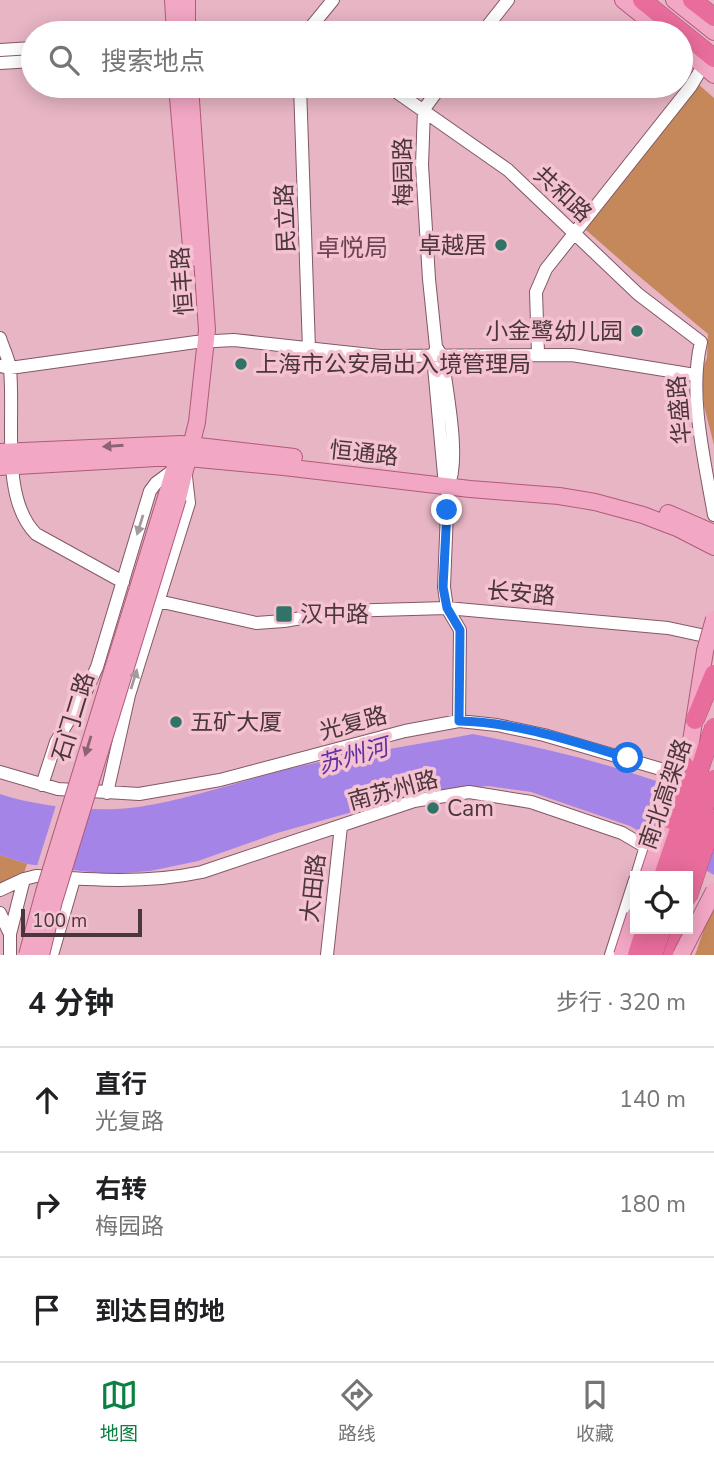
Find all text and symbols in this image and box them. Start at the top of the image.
search box [21,21,693,98]
icon: search [45,41,83,79]
text: 搜索地点 [101,44,205,79]
street label: 梅园路 [387,137,420,207]
street label: 共和路 [527,160,598,229]
street label: 民立路 [269,183,302,253]
place label: 卓越居 [418,230,487,261]
district label: 卓悦局 [316,232,388,264]
marker: 卓越居 [493,237,509,253]
street label: 恒丰路 [165,245,200,316]
place label: 小金鹭幼儿园 [485,316,623,347]
marker: 小金鹭幼儿园 [629,323,645,339]
place label: 上海市公安局出入境管理局 [255,349,531,380]
marker: 上海市公安局出入境管理局 [233,356,249,372]
street label: 华盛路 [661,374,698,446]
street label: 恒通路 [328,434,400,473]
one-way arrow [102,441,124,452]
route end [431,494,462,525]
one-way arrow [135,515,145,536]
street label: 长安路 [485,575,557,612]
place label: 汉中路 [300,599,369,630]
marker: 汉中路 [274,604,294,624]
street label: 石门二路 [45,669,102,766]
one-way arrow [130,669,140,690]
street label: 光复路 [316,700,390,747]
place label: 五矿大厦 [190,707,282,738]
marker: 五矿大厦 [168,714,184,730]
water label: 苏州河 [314,730,396,781]
street label: 南北高架路 [632,735,699,854]
one-way arrow [82,736,92,757]
route start [612,742,643,773]
street label: 南苏州路 [345,764,442,817]
place label: Cam [447,793,494,824]
marker: Cam [425,800,441,816]
street label: 大田路 [294,852,333,924]
map controls [630,871,693,934]
button: locate [630,871,693,934]
scale bar [21,906,142,938]
text: 100 m [32,908,87,934]
text: 4 分钟 [28,983,114,1024]
text: 步行 · 320 m [556,987,686,1018]
text: 直行 [95,1067,147,1102]
icon: ahead [28,1081,66,1119]
text: 140 m [619,1084,686,1115]
text: 光复路 [95,1106,164,1137]
text: 右转 [95,1172,147,1207]
icon: right [28,1186,66,1224]
text: 180 m [619,1189,686,1220]
text: 梅园路 [95,1211,164,1242]
icon: arrive [28,1291,66,1329]
text: 到达目的地 [95,1294,225,1329]
tab: 地图 [100,1376,138,1447]
tab: 路线 [338,1376,376,1447]
tab: 收藏 [576,1376,614,1447]

